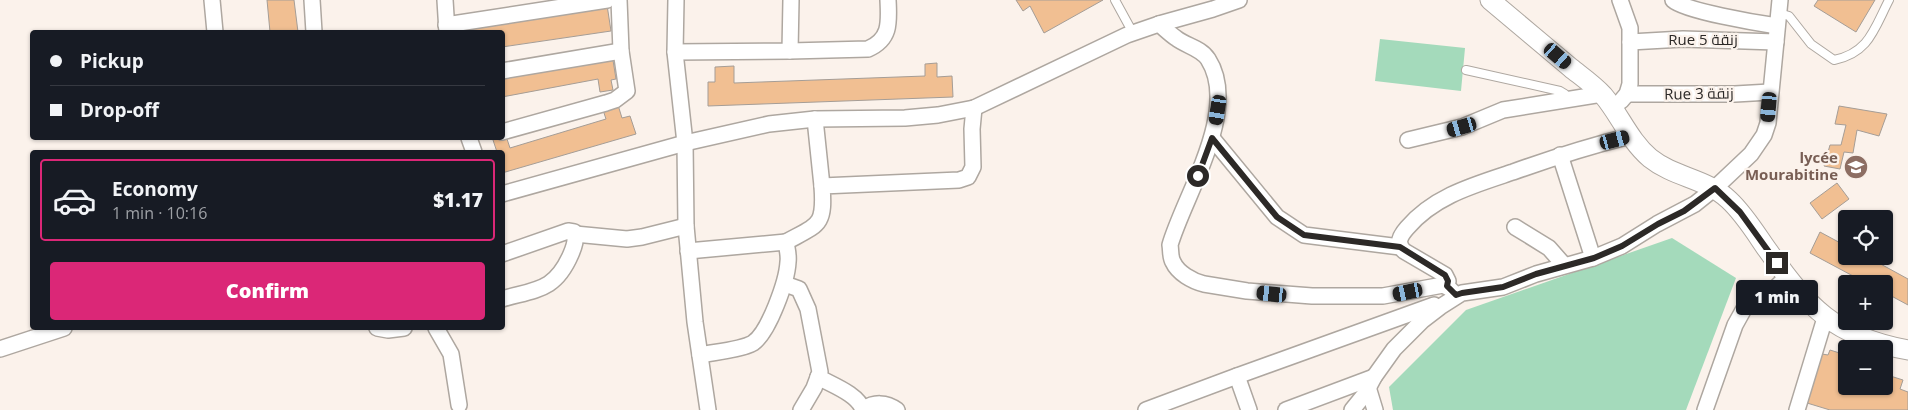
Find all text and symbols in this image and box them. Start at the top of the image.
street label: Rue 5 زنقة [1668,29,1738,49]
car [1541,40,1574,72]
text: Pickup [80,48,144,74]
street label: Rue 3 زنقة [1664,82,1734,104]
car [1760,91,1777,123]
car [1208,94,1227,126]
text: Drop-off [80,97,159,123]
car [1445,116,1478,138]
car [1598,129,1631,151]
place label: lycée Mourabitine [1745,147,1838,184]
school or university icon: lycée Mourabitine [1843,154,1869,180]
route start [1187,165,1209,187]
text: Economy [112,176,198,202]
icon: car [52,178,97,223]
text: $1.17 [433,187,483,213]
text: 1 min · 10:16 [112,202,207,224]
map controls [1838,210,1893,395]
button: locate [1838,210,1893,265]
route end [1766,252,1788,274]
button: Confirm [50,262,485,320]
button: + [1838,275,1893,330]
callout: 1 min [1736,280,1818,316]
car [1391,282,1424,302]
car [1256,285,1287,303]
text: 1 min [1754,286,1800,308]
button: − [1838,340,1893,395]

